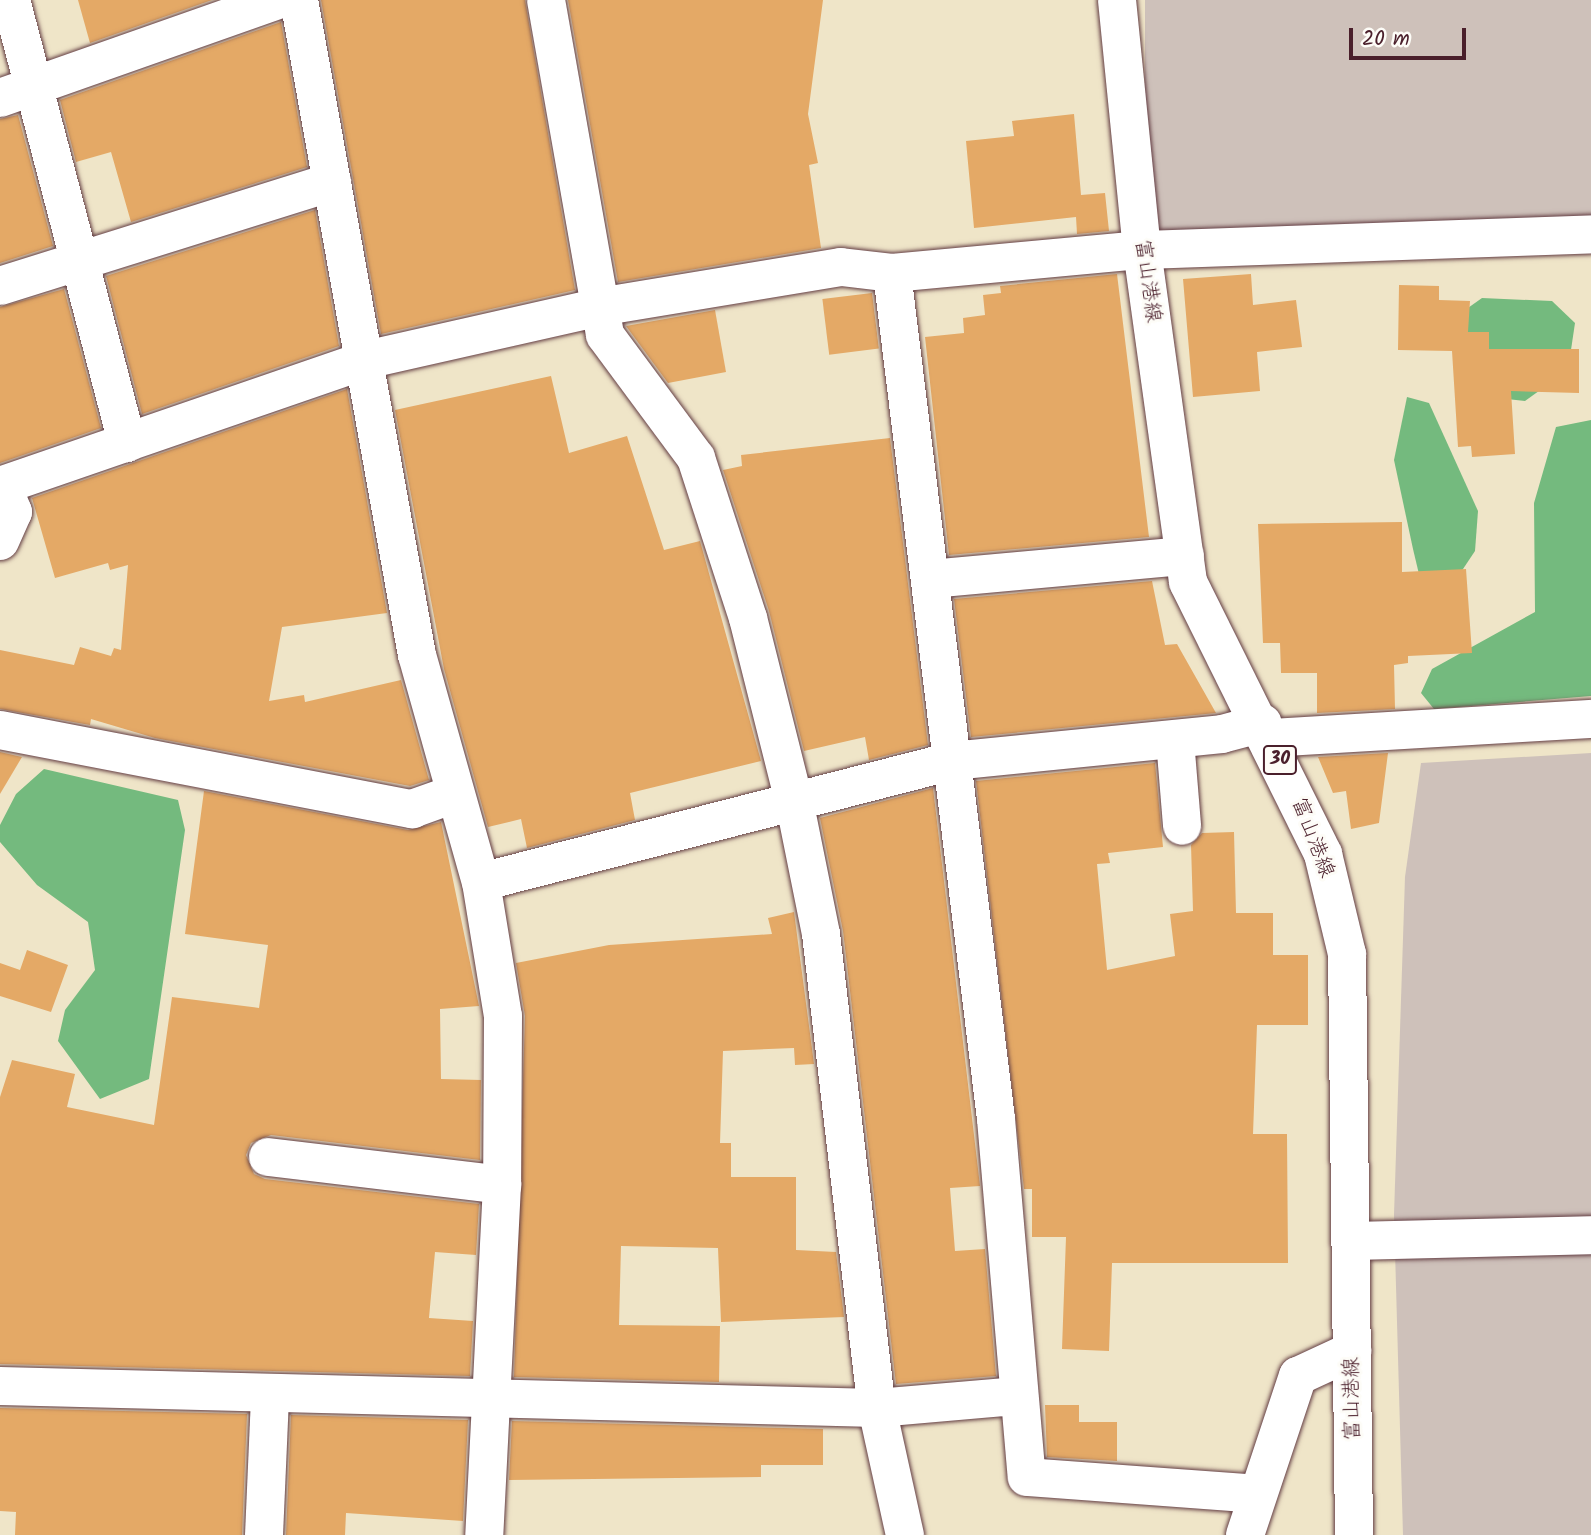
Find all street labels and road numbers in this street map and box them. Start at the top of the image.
street label: 富山港線 [1129,238,1165,324]
road number: 30 [1262,744,1298,776]
street label: 富山港線 [1285,794,1339,882]
street label: 富山港線 [1340,1357,1366,1441]

